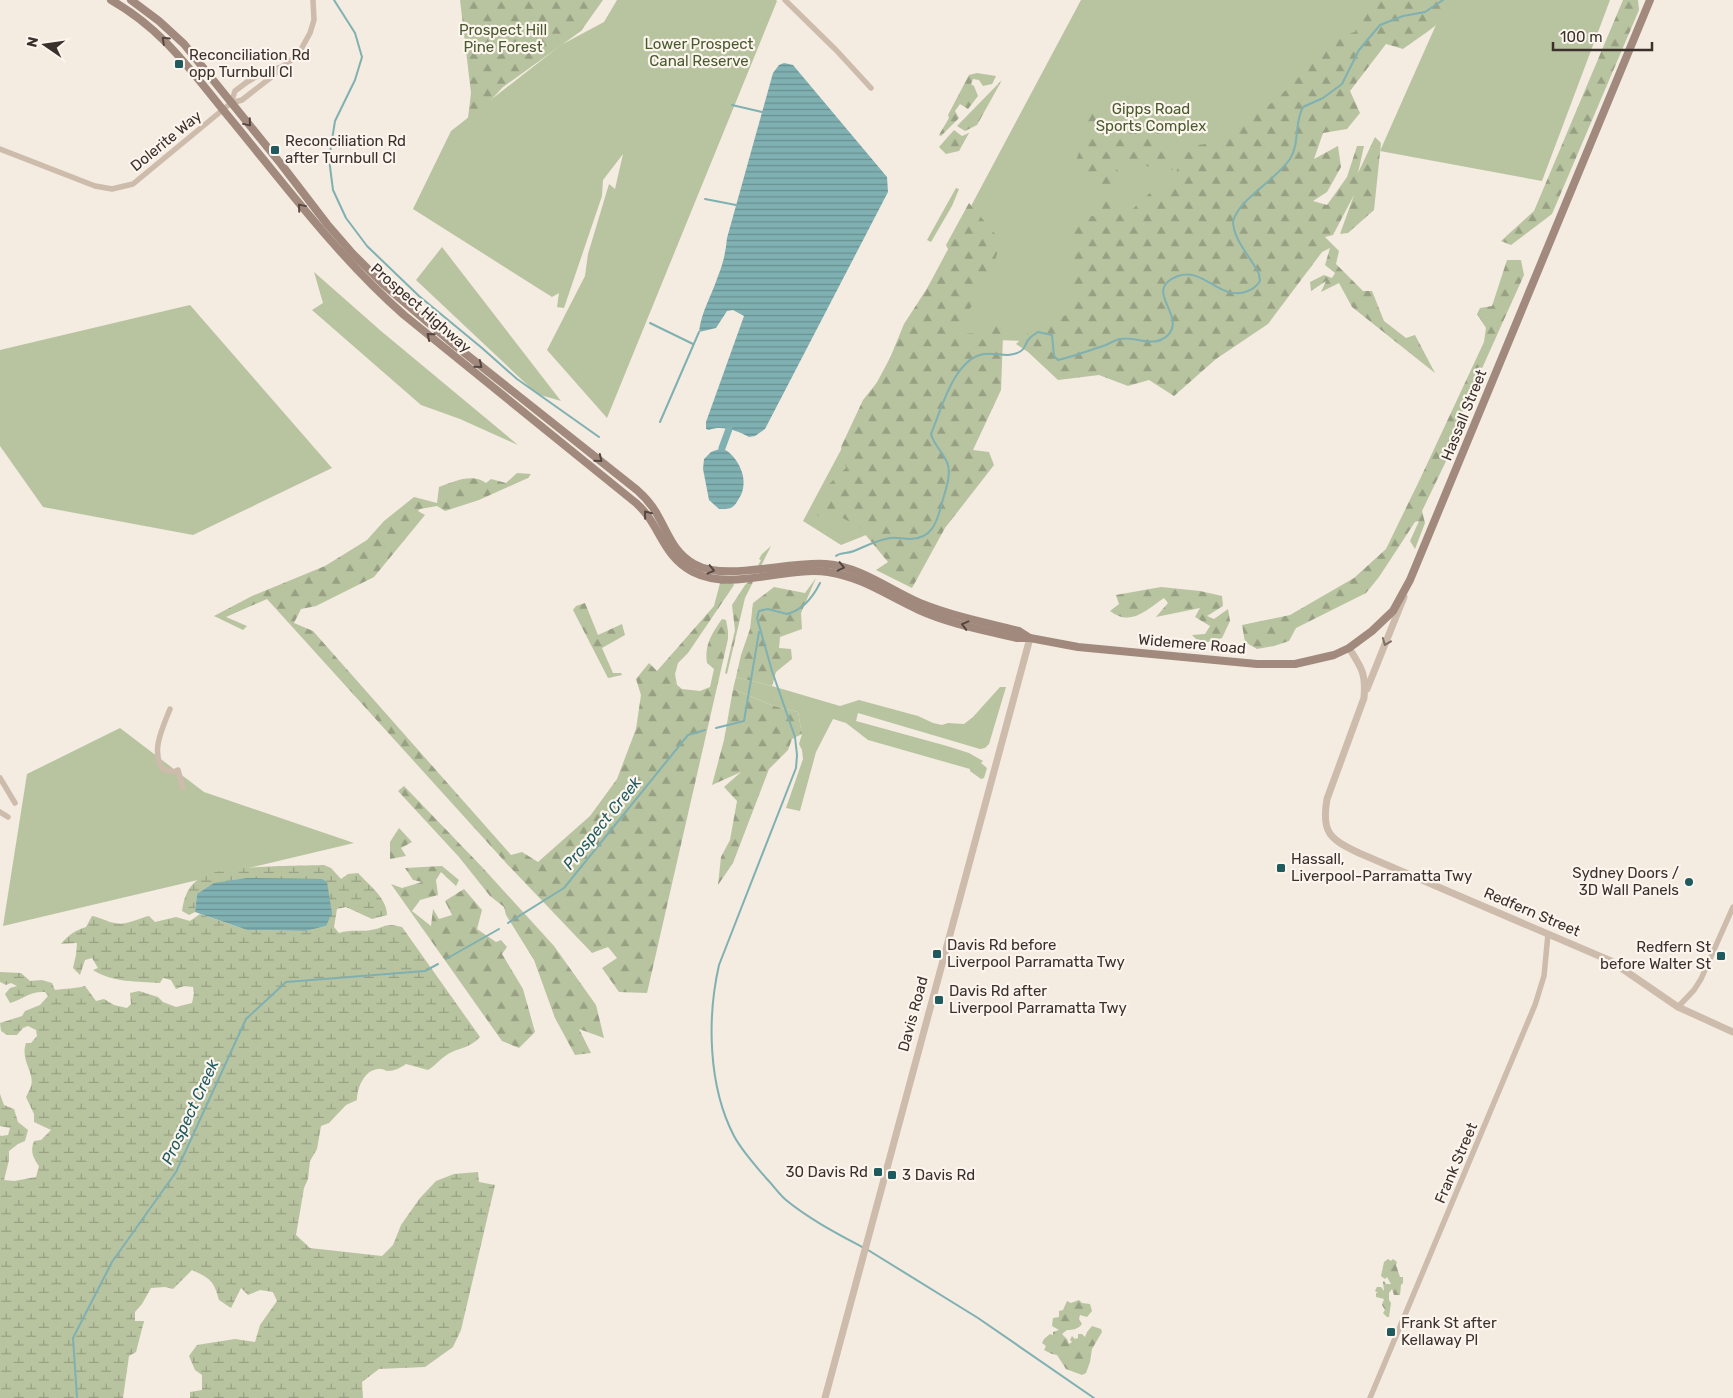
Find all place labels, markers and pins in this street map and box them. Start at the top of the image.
place label: Reconciliation Rd opp Turnbull Cl [189,46,310,81]
marker: Reconciliation Rd opp Turnbull Cl [173,58,185,70]
place label: Reconciliation Rd after Turnbull Cl [285,132,406,167]
marker: Reconciliation Rd after Turnbull Cl [269,144,281,156]
place label: Hassall, Liverpool-Parramatta Twy [1291,850,1472,885]
marker: Hassall, Liverpool-Parramatta Twy [1275,862,1287,874]
place label: Sydney Doors / 3D Wall Panels [1572,864,1679,899]
marker: Sydney Doors / 3D Wall Panels [1683,876,1695,888]
place label: Davis Rd before Liverpool Parramatta Twy [947,936,1125,971]
place label: Redfern St before Walter St [1600,938,1711,973]
marker: Davis Rd before Liverpool Parramatta Twy [931,948,943,960]
marker: Redfern St before Walter St [1715,950,1727,962]
place label: Davis Rd after Liverpool Parramatta Twy [949,982,1127,1017]
marker: Davis Rd after Liverpool Parramatta Twy [933,994,945,1006]
place label: 30 Davis Rd [785,1163,868,1181]
marker: 30 Davis Rd [872,1166,884,1178]
place label: 3 Davis Rd [902,1166,975,1184]
marker: 3 Davis Rd [886,1169,898,1181]
place label: Frank St after Kellaway Pl [1401,1314,1497,1349]
marker: Frank St after Kellaway Pl [1385,1326,1397,1338]

